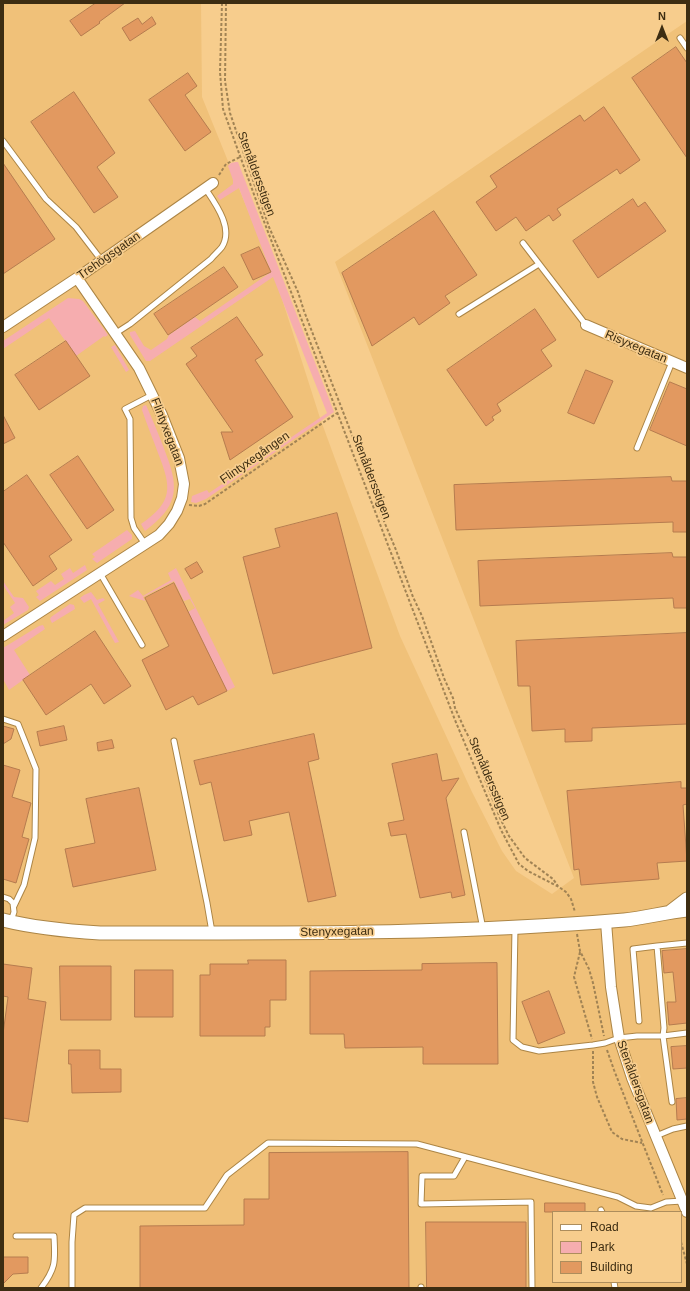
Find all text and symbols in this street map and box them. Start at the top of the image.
north arrow [642,8,682,48]
text: N [658,10,666,22]
street label: Stenåldersstigen [234,130,278,218]
street label: Trehögsgatan [75,229,143,283]
street label: Risyxegatan [603,327,669,367]
street label: Flintyxegatan [147,396,187,468]
street label: Flintyxegången [218,429,292,487]
street label: Stenåldersstigen [348,433,394,521]
street label: Stenåldersstigen [465,735,513,823]
street label: Stenyxegatan [300,924,374,940]
street label: Stenåldersgatan [613,1038,657,1126]
legend [552,1211,682,1283]
text: Road [590,1220,619,1234]
text: Park [590,1240,615,1254]
text: Building [590,1260,633,1274]

